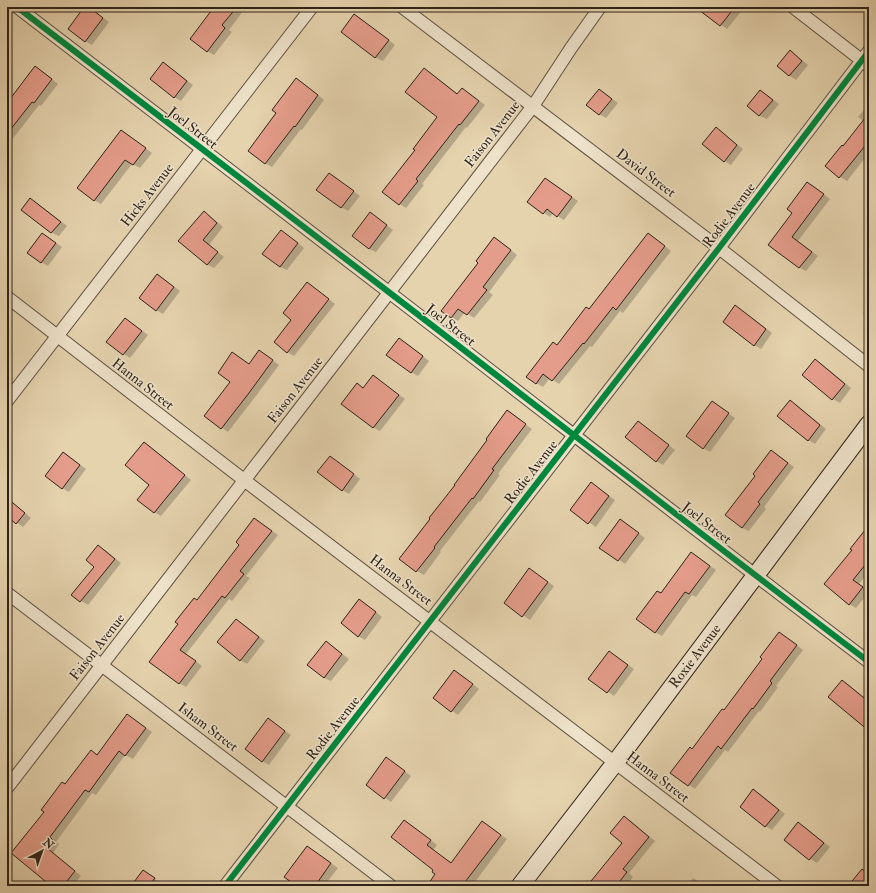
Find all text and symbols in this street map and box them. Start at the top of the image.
street label: Faison Avenue [461,97,523,171]
street label: Joel Street [164,103,222,153]
street label: David Street [613,145,680,201]
street label: Hicks Avenue [117,160,177,230]
street label: Rodie Avenue [699,179,759,251]
street label: Joel Street [422,300,480,350]
street label: Faison Avenue [264,353,326,427]
street label: Hanna Street [109,354,178,414]
street label: Rodie Avenue [501,437,561,507]
street label: Joel Street [678,498,736,548]
street label: Hanna Street [366,551,436,609]
street label: Faison Avenue [66,610,128,684]
street label: Roxie Avenue [665,621,725,691]
street label: Rodie Avenue [303,693,363,763]
street label: Isham Street [175,699,242,755]
street label: Hanna Street [623,748,693,806]
north arrow [22,831,62,871]
text: N [39,835,57,853]

